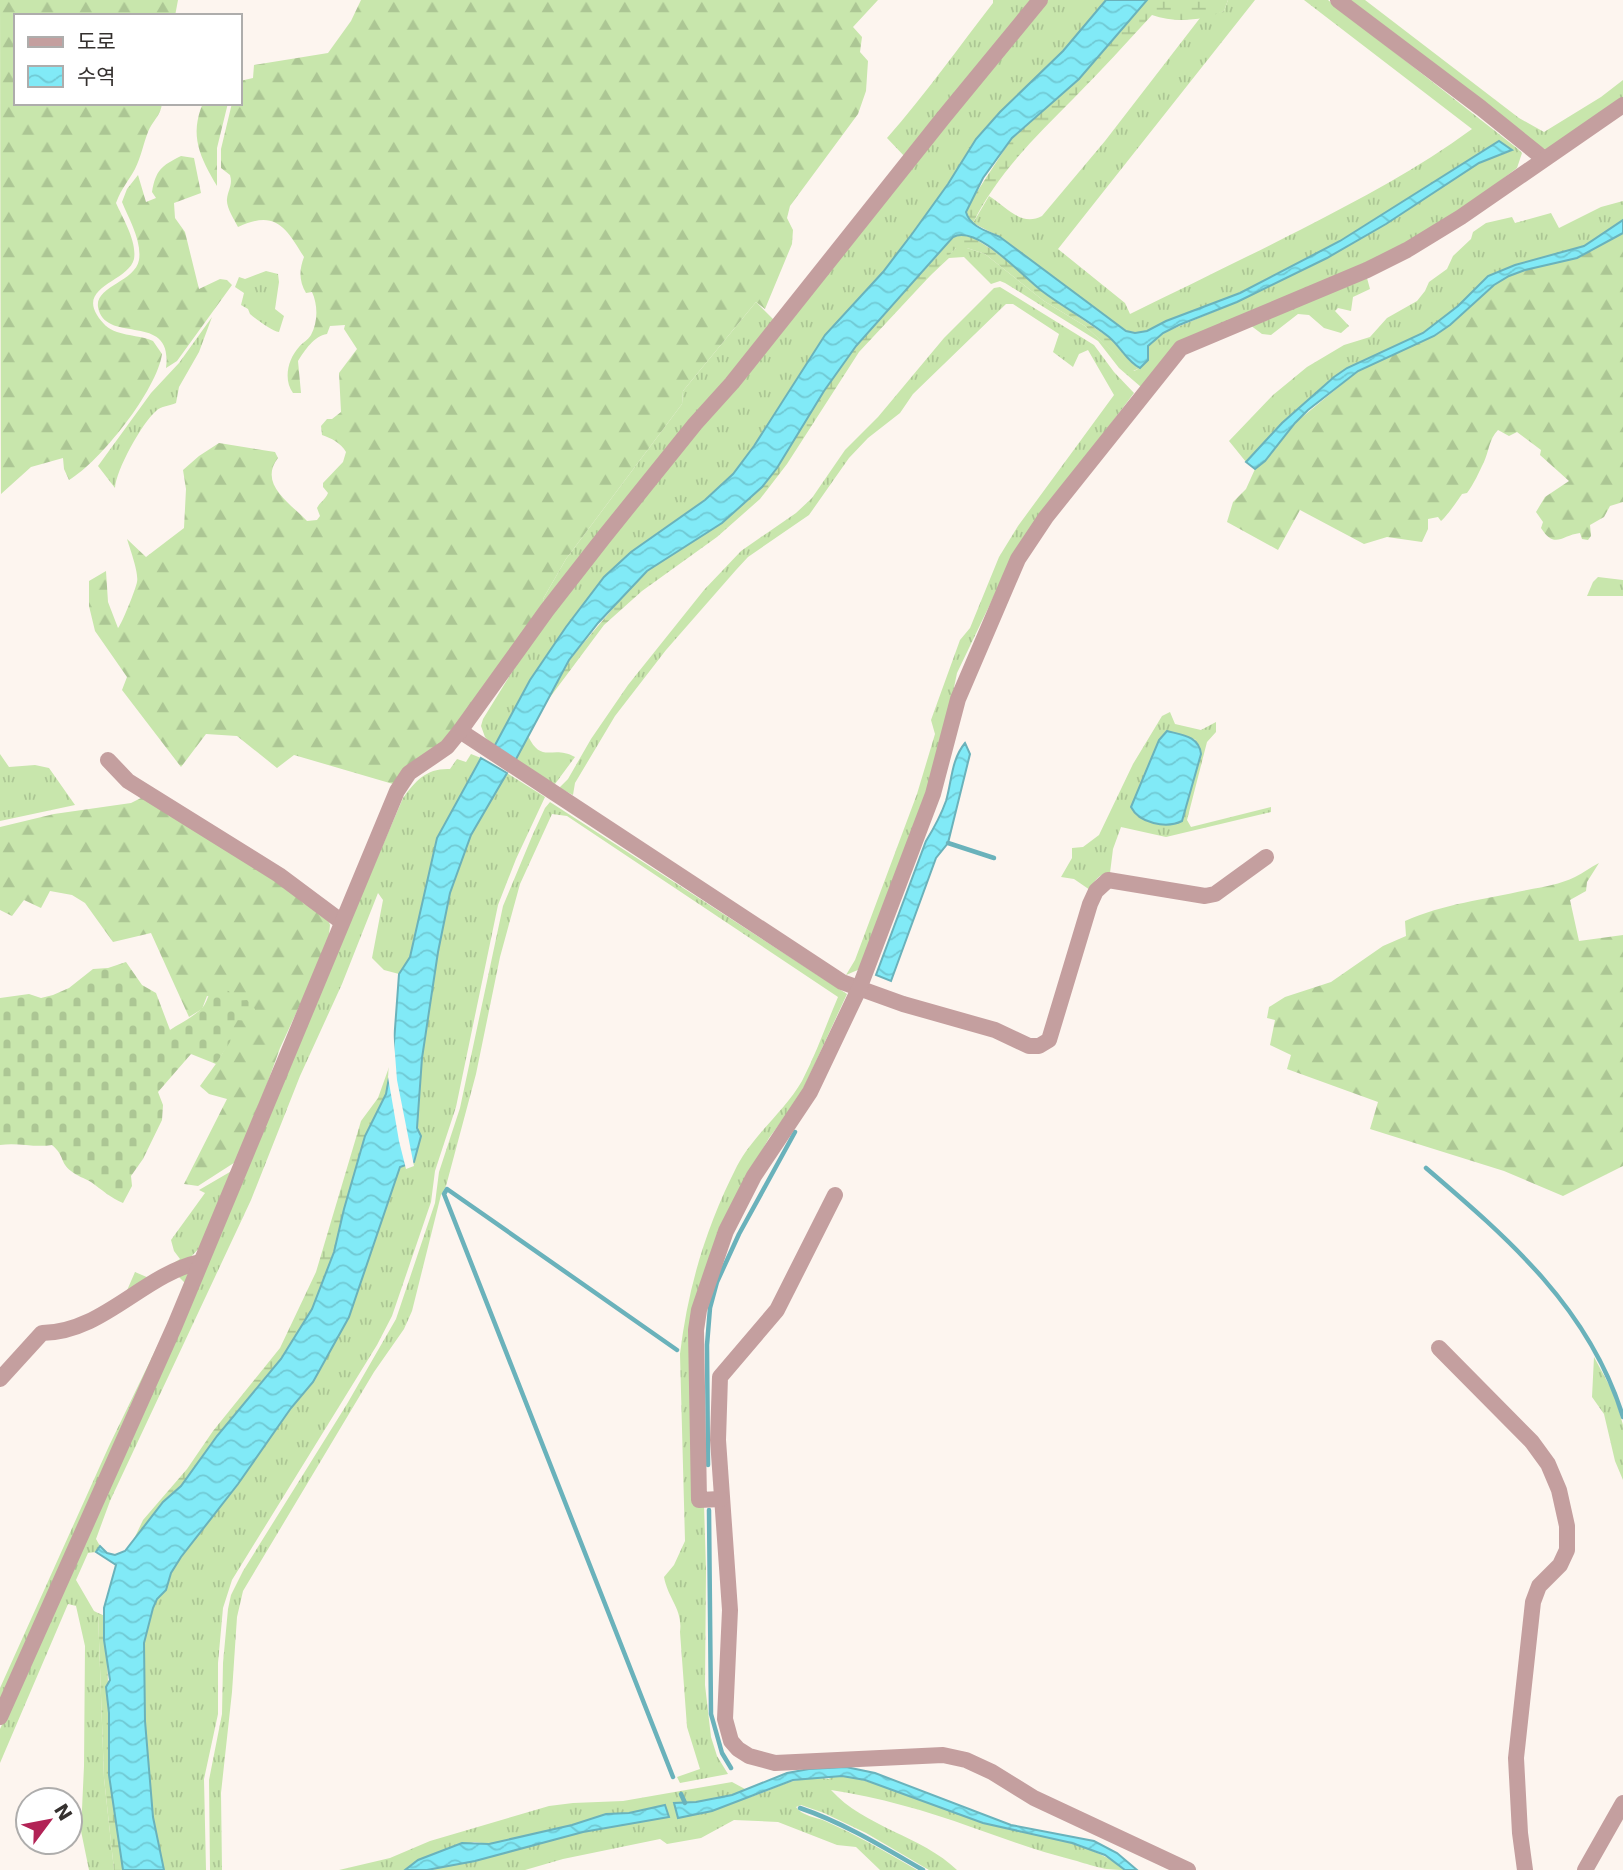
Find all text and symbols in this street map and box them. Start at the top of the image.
legend [14,14,242,105]
text: 도로 [77,30,116,54]
text: 수역 [77,65,116,89]
north arrow [14,1786,84,1856]
text: N [50,1799,77,1825]

